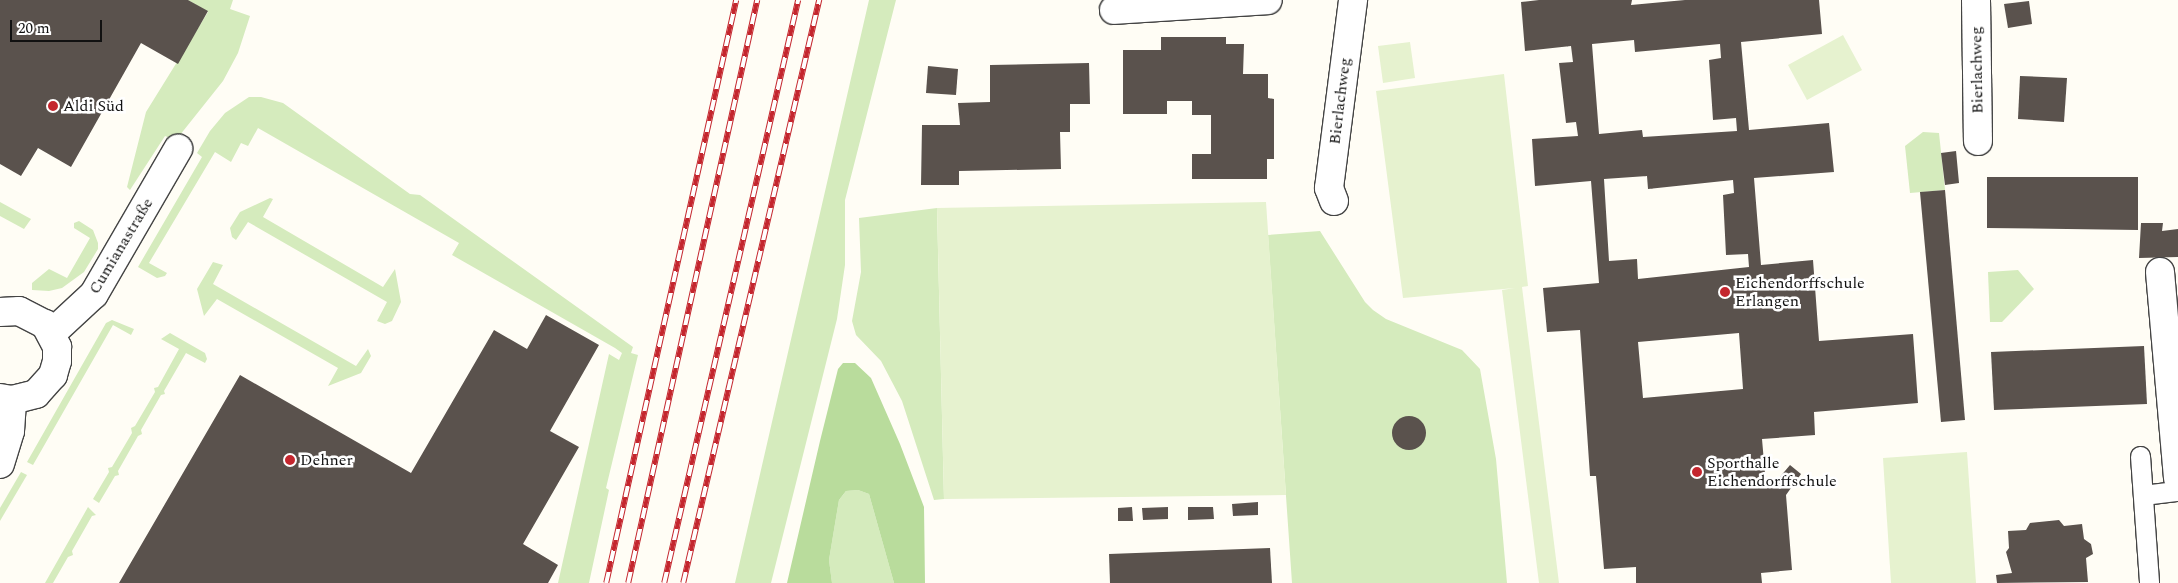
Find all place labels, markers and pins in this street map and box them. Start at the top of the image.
place label: Aldi Süd [63,96,124,116]
marker: Aldi Süd [47,100,59,112]
place label: Eichendorffschule Erlangen [1735,273,1865,311]
marker: Eichendorffschule Erlangen [1719,286,1731,298]
place label: Dehner [300,450,353,470]
place label: Sporthalle Eichendorffschule [1707,453,1837,491]
marker: Dehner [284,454,296,466]
marker: Sporthalle Eichendorffschule [1691,466,1703,478]

